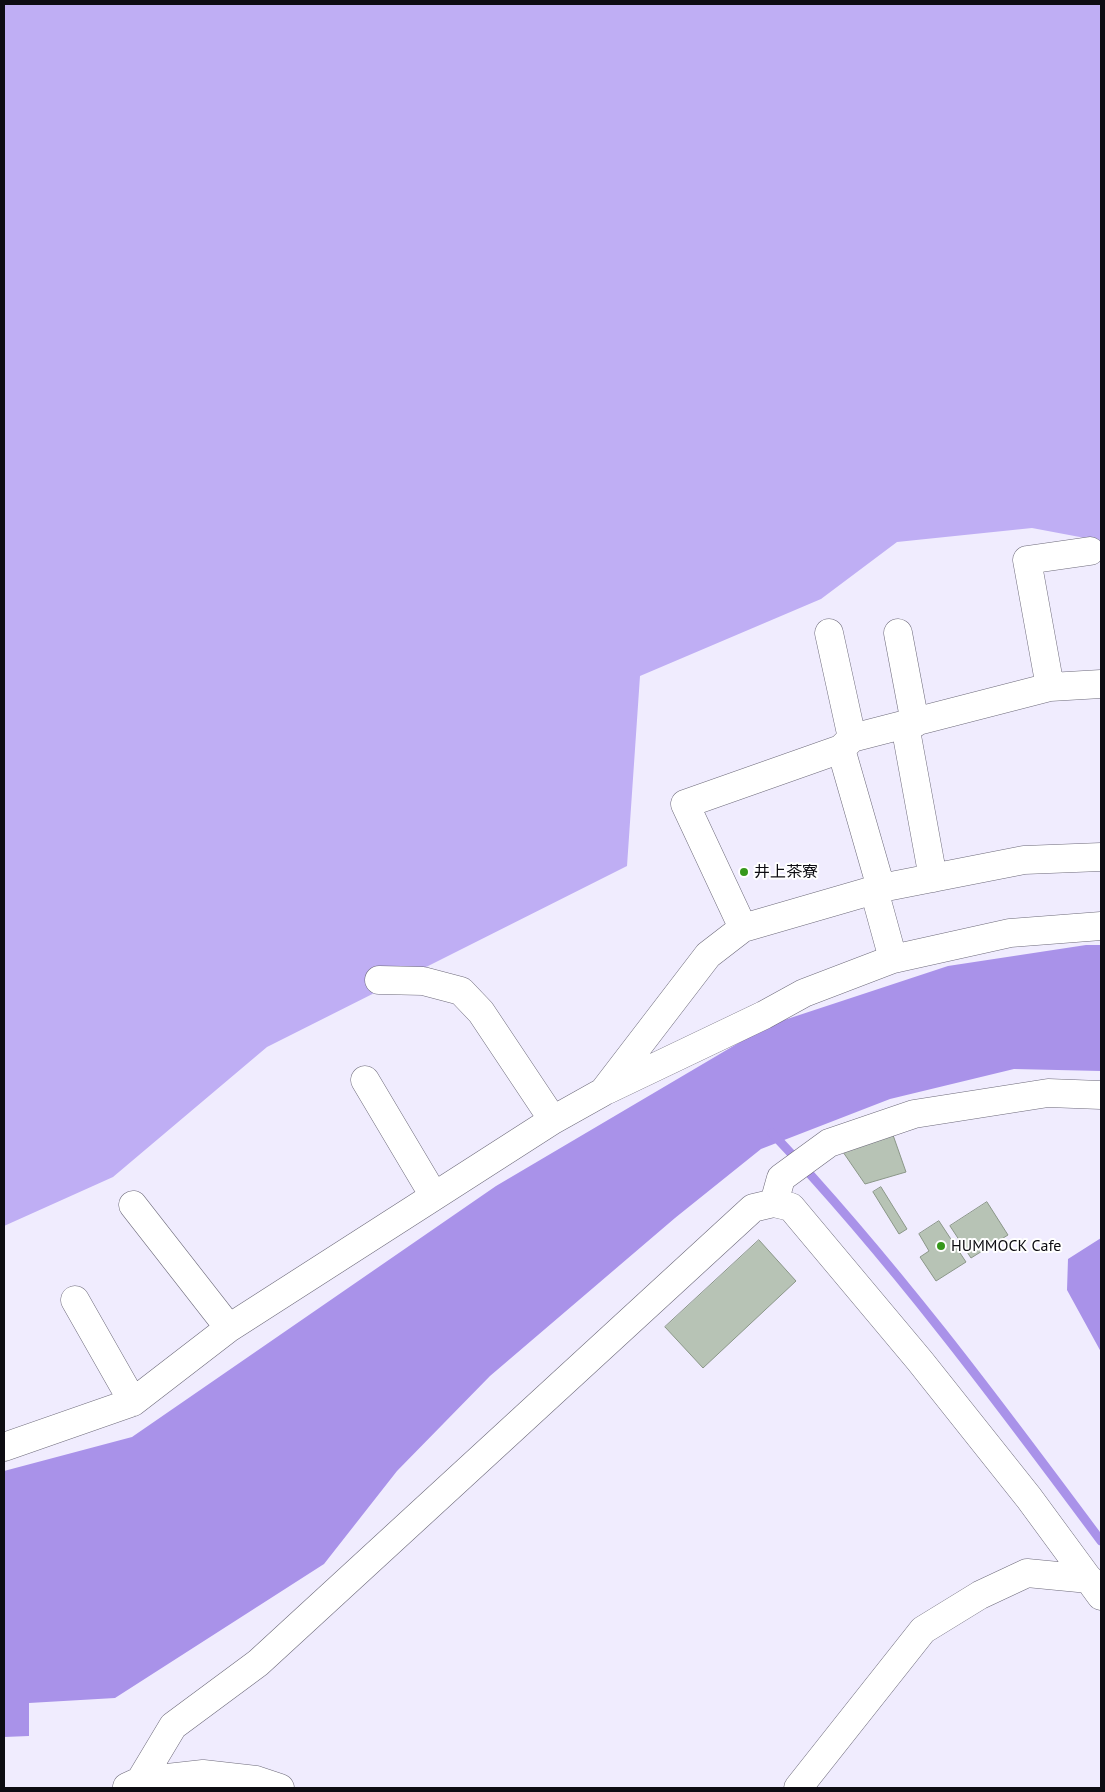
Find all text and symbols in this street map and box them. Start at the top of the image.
place label: 井上茶寮 [754,862,818,882]
marker: 井上茶寮 [738,866,750,878]
place label: HUMMOCK Cafe [951,1236,1061,1256]
marker: HUMMOCK Cafe [935,1240,947,1252]

